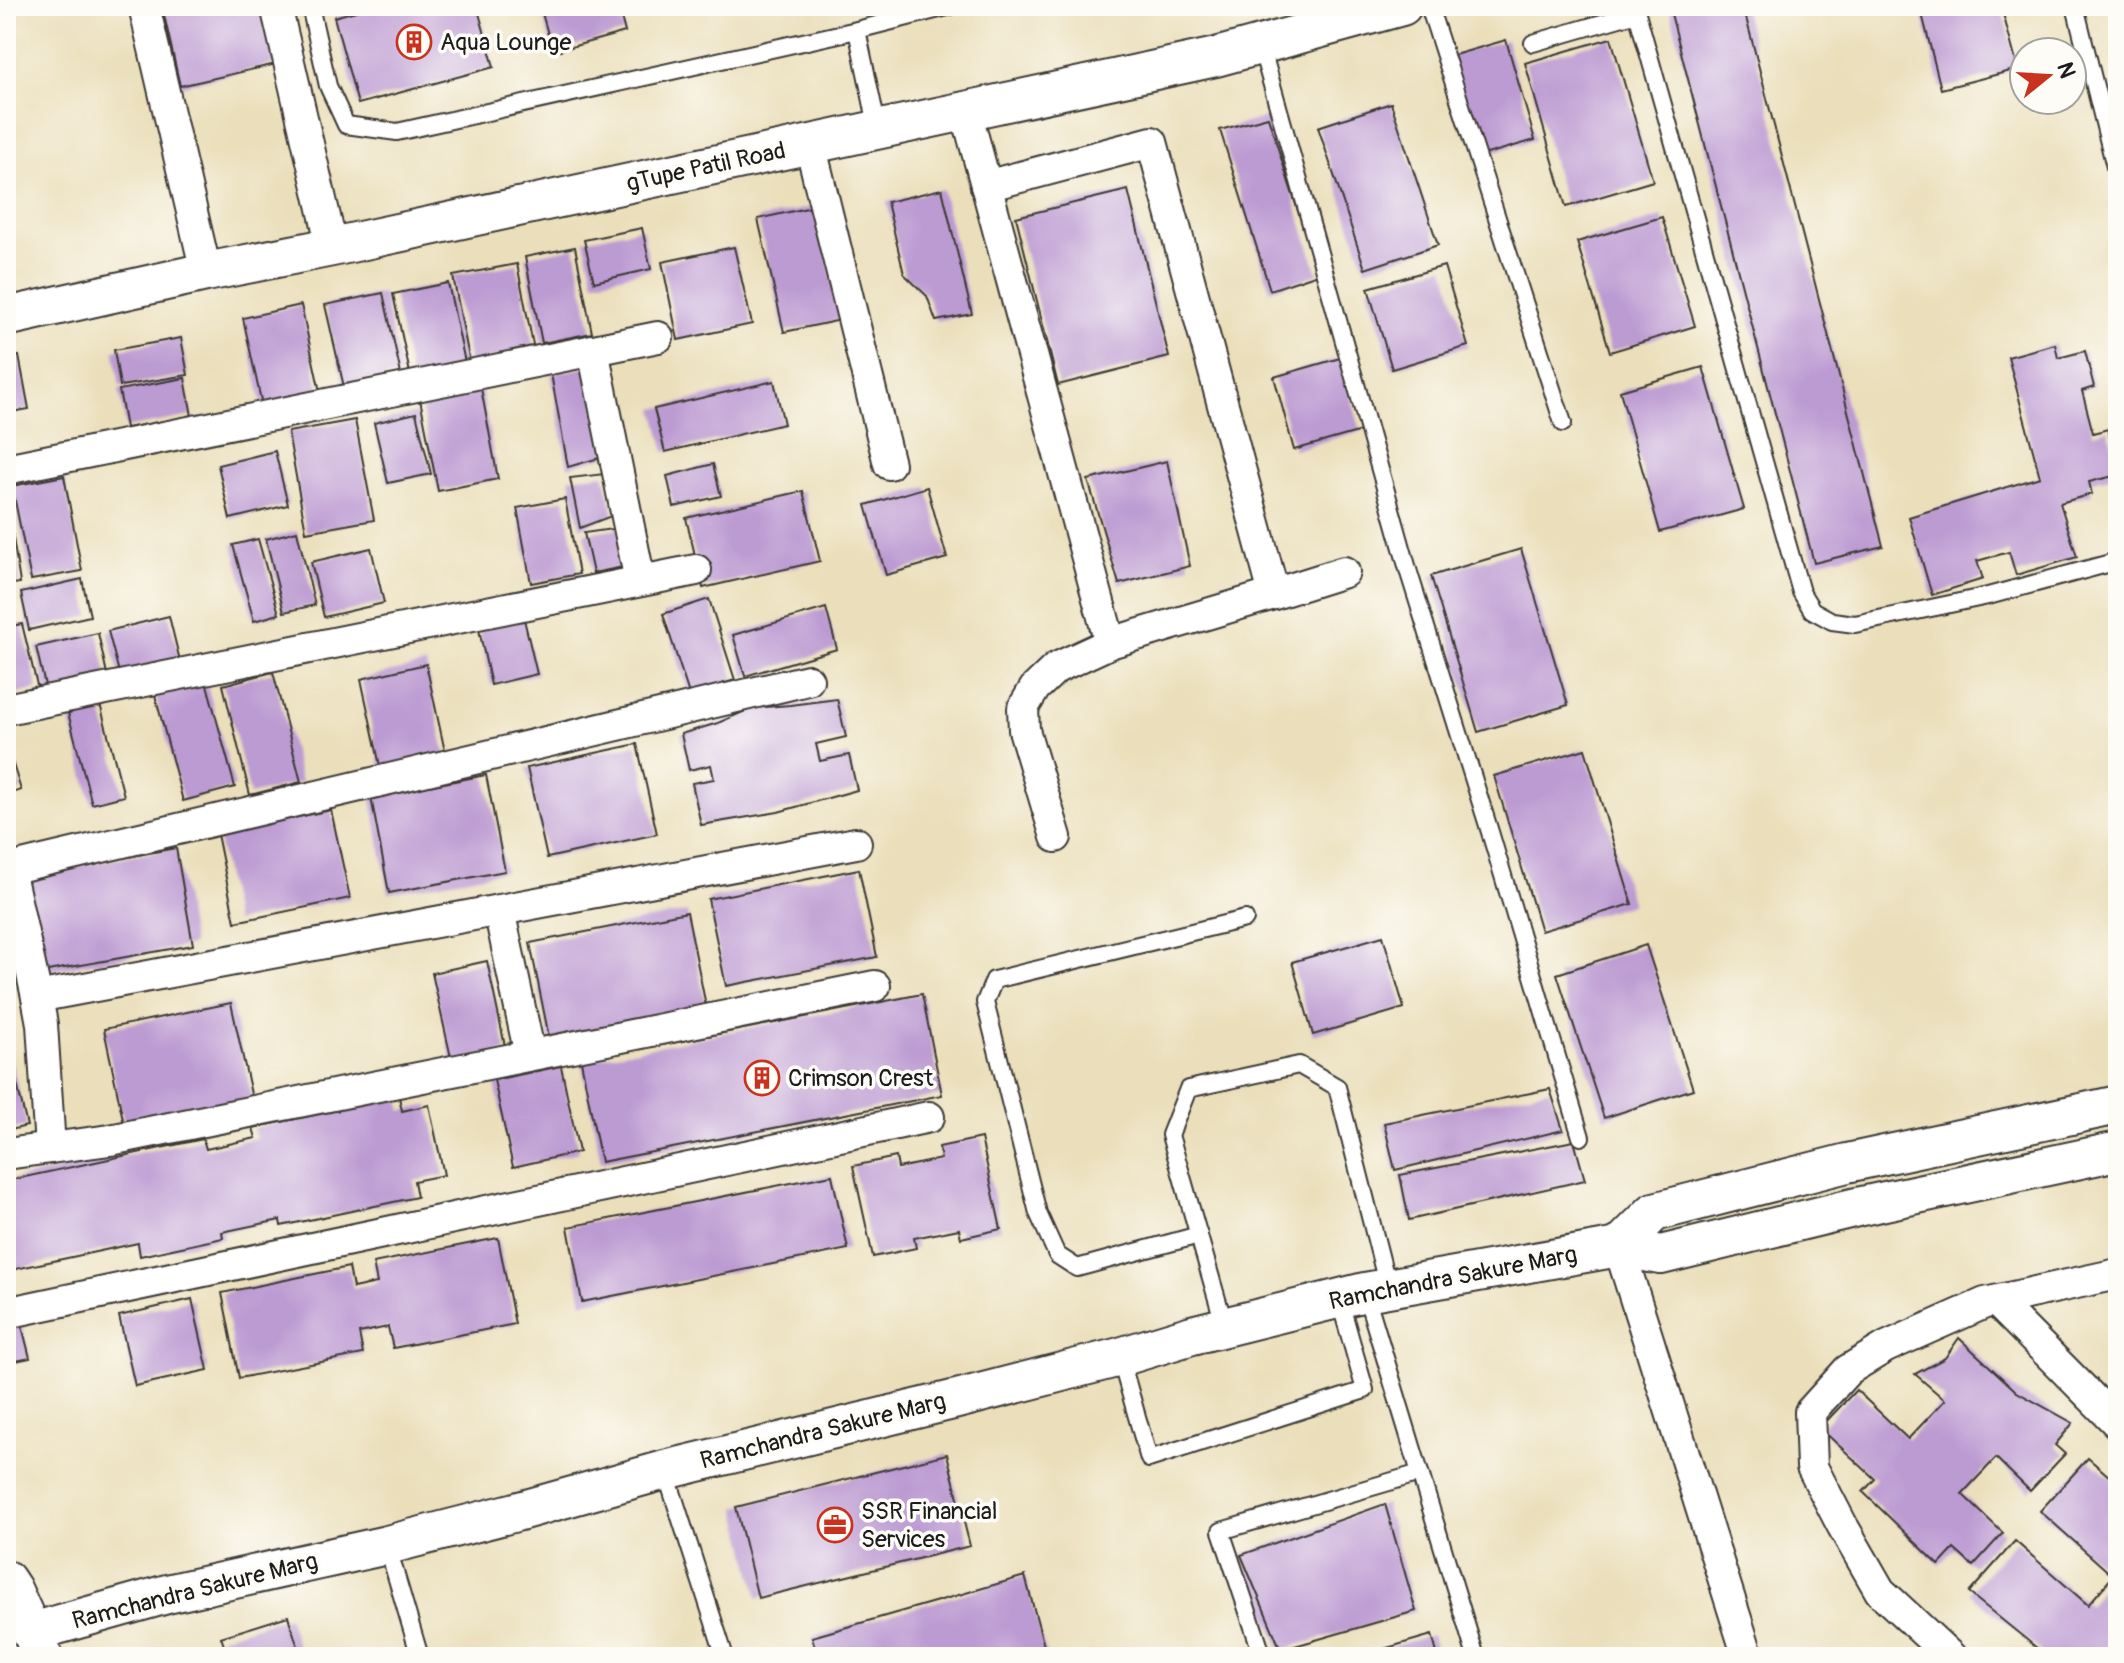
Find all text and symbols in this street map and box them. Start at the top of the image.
building icon: Aqua Lounge [395,23,433,61]
place label: Aqua Lounge [440,28,571,57]
north arrow [2008,36,2088,116]
text: N [2050,59,2082,82]
street label: gTupe Patil Road [624,136,788,198]
building icon: Crimson Crest [743,1059,781,1097]
place label: Crimson Crest [788,1064,934,1093]
street label: Ramchandra Sakure Marg [1327,1240,1579,1316]
street label: Ramchandra Sakure Marg [697,1386,949,1476]
place label: SSR Financial Services [861,1497,998,1554]
office icon: SSR Financial Services [816,1506,854,1544]
street label: Ramchandra Sakure Marg [69,1546,321,1636]

